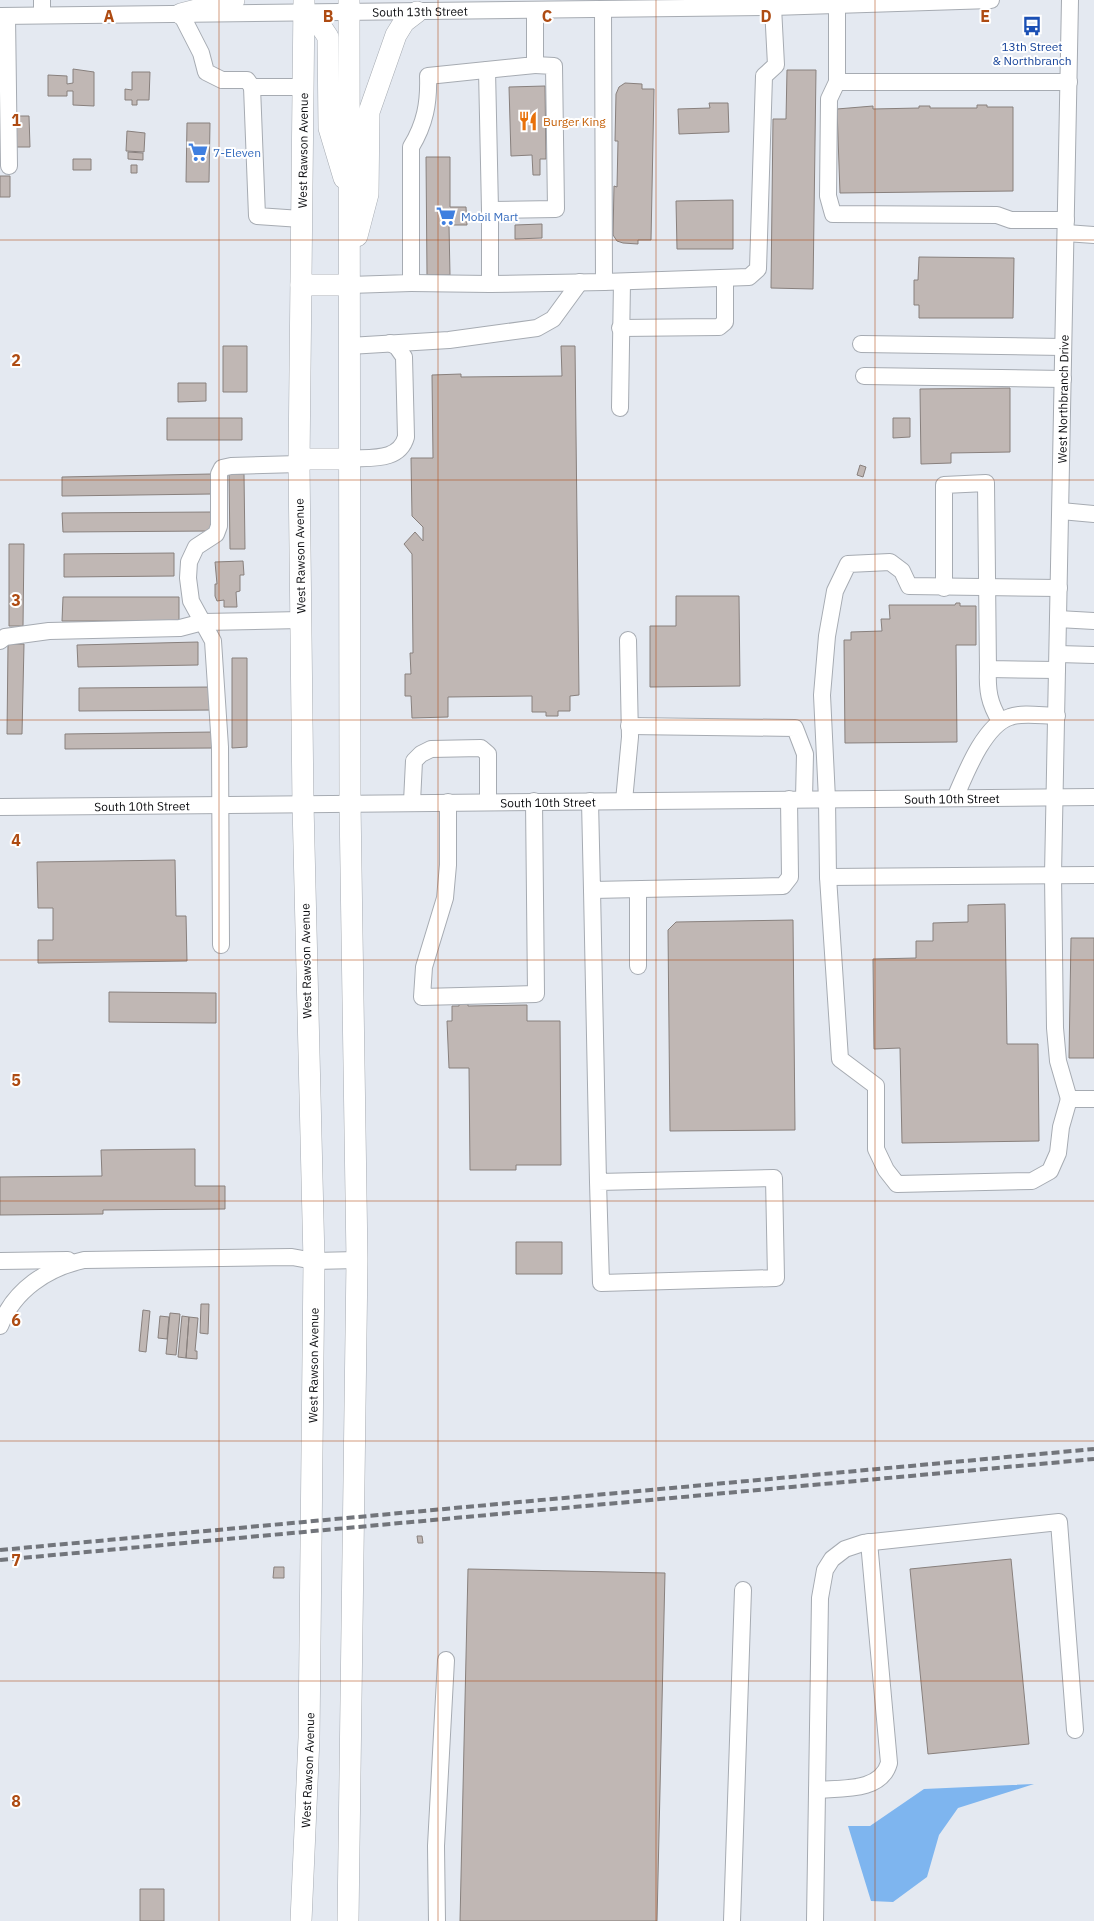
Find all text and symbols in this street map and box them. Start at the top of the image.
street label: South 13th Street [372,3,468,19]
text: A [104,6,115,26]
text: B [323,6,334,26]
text: C [542,6,552,26]
text: D [760,6,772,26]
text: E [980,6,990,26]
bus stop icon: 13th Street & Northbranch [1021,15,1043,37]
place label: 13th Street & Northbranch [992,39,1072,68]
street label: West Rawson Avenue [294,92,311,208]
text: 1 [11,110,21,130]
restaurant icon: Burger King [517,110,539,132]
place label: Burger King [543,114,606,129]
supermarket icon: 7-Eleven [187,141,209,163]
place label: 7-Eleven [213,145,261,160]
supermarket icon: Mobil Mart [435,205,457,227]
place label: Mobil Mart [461,209,518,224]
street label: West Northbranch Drive [1054,334,1072,463]
text: 2 [11,350,21,370]
street label: West Rawson Avenue [291,498,309,614]
text: 3 [11,590,21,610]
street label: South 10th Street [904,790,1000,806]
street label: South 10th Street [500,794,596,810]
street label: South 10th Street [94,798,190,814]
text: 4 [11,830,21,850]
street label: West Rawson Avenue [297,903,315,1019]
text: 5 [11,1070,21,1090]
street label: West Rawson Avenue [305,1307,321,1423]
text: 6 [11,1310,21,1330]
text: 7 [11,1550,21,1570]
street label: West Rawson Avenue [298,1712,317,1828]
text: 8 [11,1791,21,1811]

